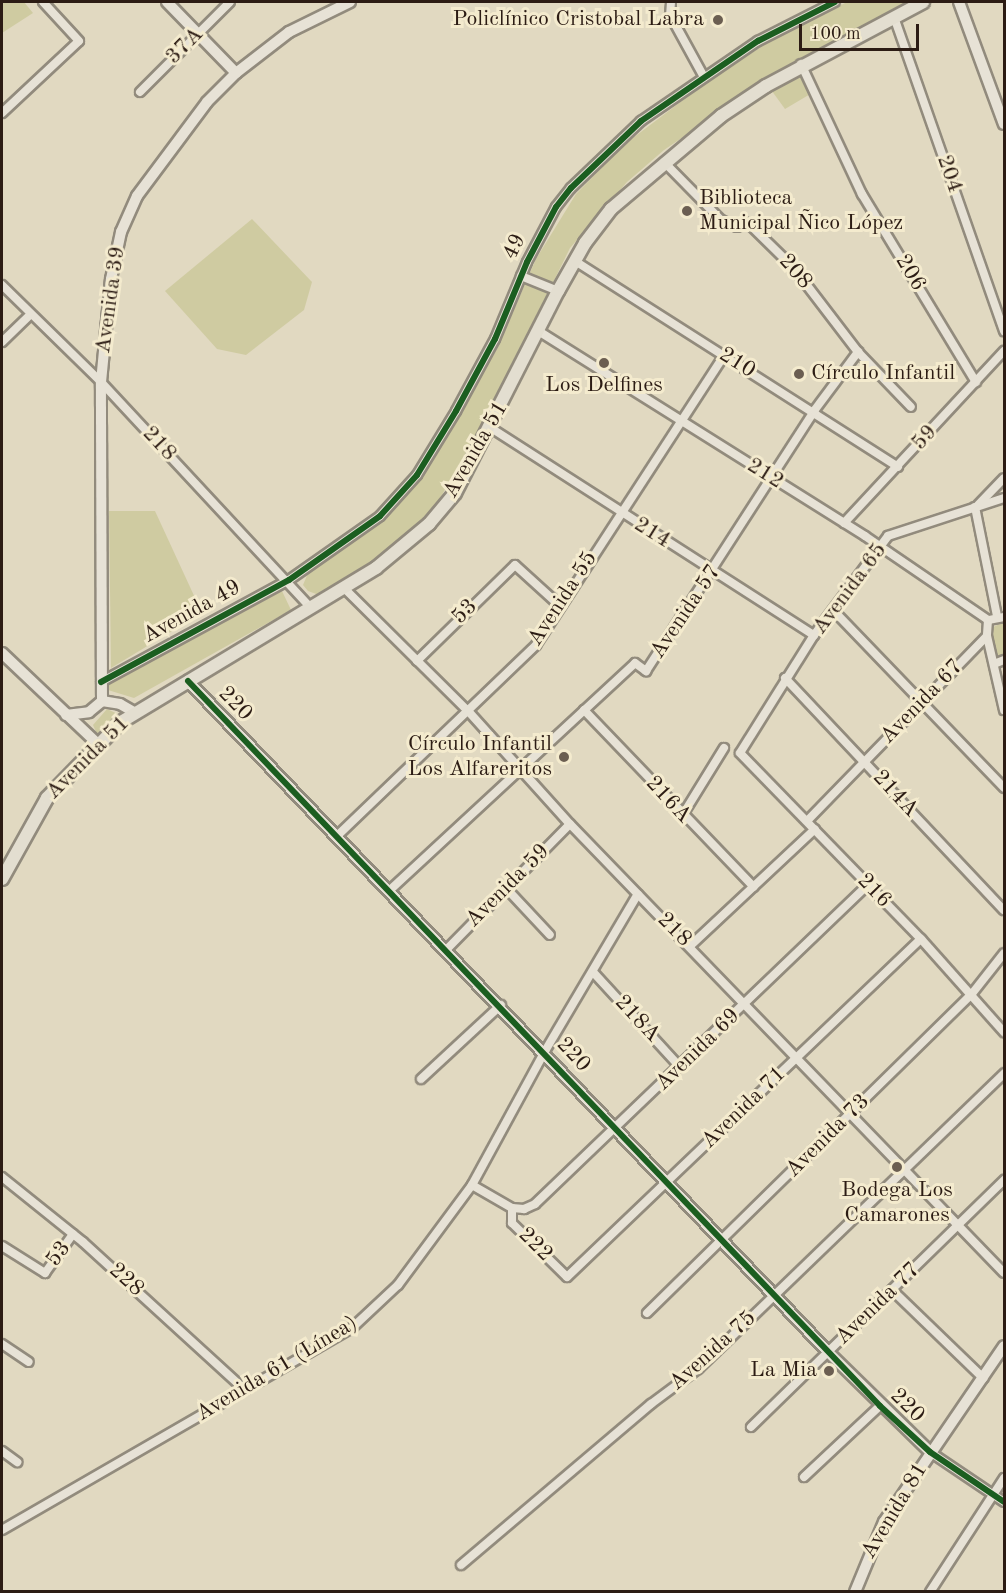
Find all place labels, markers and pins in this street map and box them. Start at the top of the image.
place label: Policlínico Cristobal Labra [453,7,704,33]
marker: Policlínico Cristobal Labra [709,11,727,29]
place label: Biblioteca Municipal Ñico López [699,185,903,236]
marker: Biblioteca Municipal Ñico López [680,204,694,218]
marker: Los Delfines [597,356,611,370]
place label: Círculo Infantil [811,361,955,387]
marker: Círculo Infantil [792,367,806,381]
place label: Los Delfines [545,373,663,399]
place label: Círculo Infantil Los Alfareritos [408,731,552,782]
marker: Círculo Infantil Los Alfareritos [557,750,571,764]
marker: Bodega Los Camarones [890,1160,904,1174]
place label: Bodega Los Camarones [841,1177,953,1228]
place label: La Mia [750,1358,817,1384]
marker: La Mia [822,1364,836,1378]

